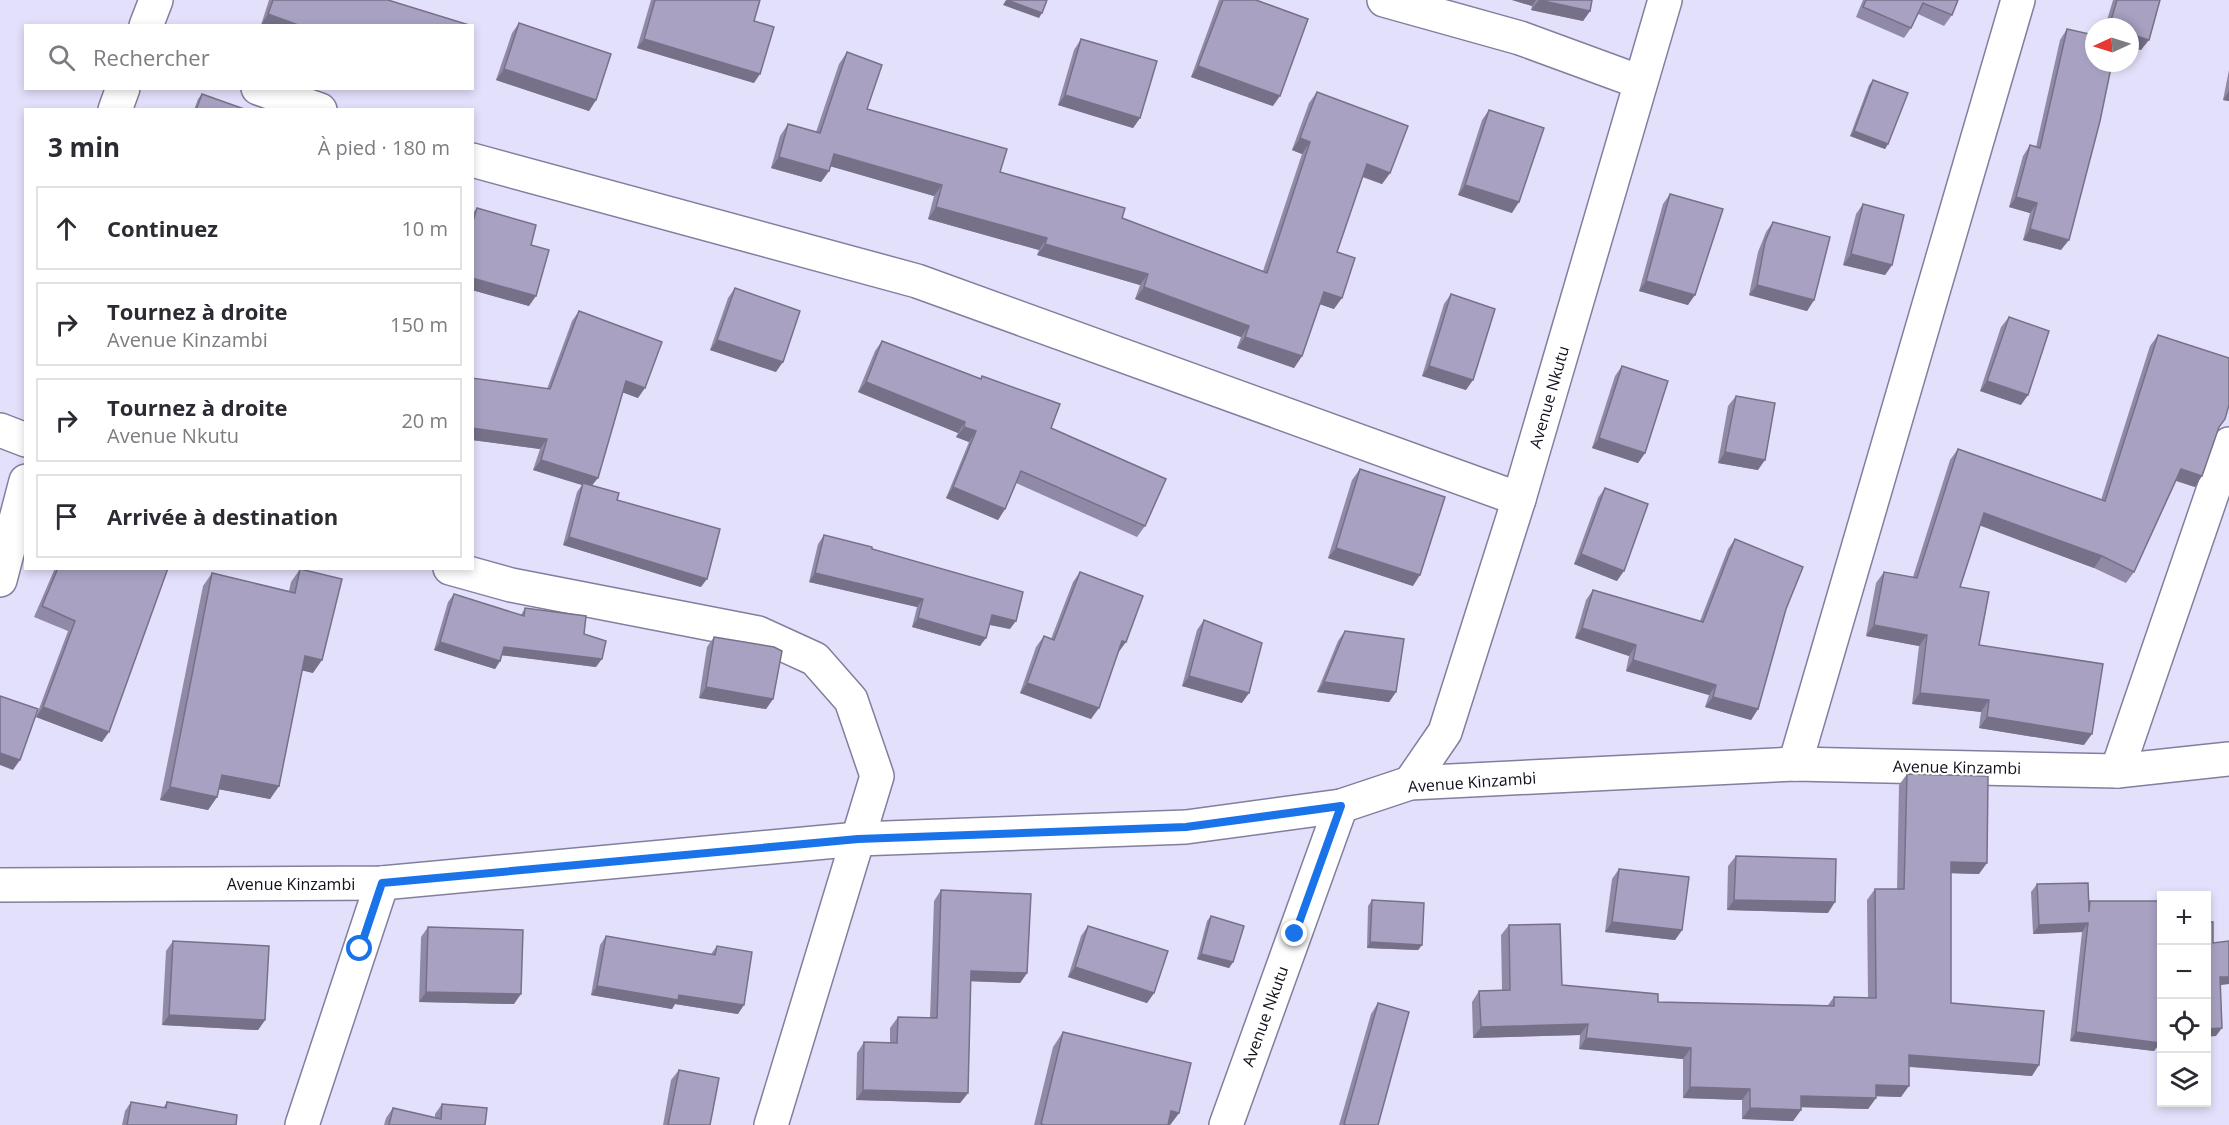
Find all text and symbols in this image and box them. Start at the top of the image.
north arrow [2085,18,2139,72]
search box [24,24,474,90]
icon: search [45,41,78,74]
text: Rechercher [93,42,210,72]
text: 3 min [48,129,120,165]
text: À pied · 180 m [318,134,450,161]
icon: ahead [50,212,83,245]
text: Continuez [107,213,218,243]
text: 10 m [401,215,448,242]
text: Tournez à droite [107,296,288,326]
icon: right [50,308,83,341]
text: 150 m [390,311,448,338]
text: Avenue Kinzambi [107,326,268,353]
street label: Avenue Nkutu [1524,343,1574,451]
text: Tournez à droite [107,392,288,422]
icon: right [50,404,83,437]
text: 20 m [401,407,448,434]
text: Avenue Nkutu [107,422,239,449]
icon: arrive [50,500,83,533]
text: Arrivée à destination [107,501,338,531]
street label: Avenue Kinzambi [1893,755,2021,779]
street label: Avenue Kinzambi [1407,767,1537,797]
street label: Avenue Kinzambi [227,873,355,895]
map controls [2157,891,2211,1107]
button: + [2157,891,2211,945]
route end [1281,920,1307,946]
route start [346,935,372,961]
button: − [2157,945,2211,999]
street label: Avenue Nkutu [1237,963,1293,1069]
button: locate [2157,999,2211,1053]
button: layers [2157,1053,2211,1107]

